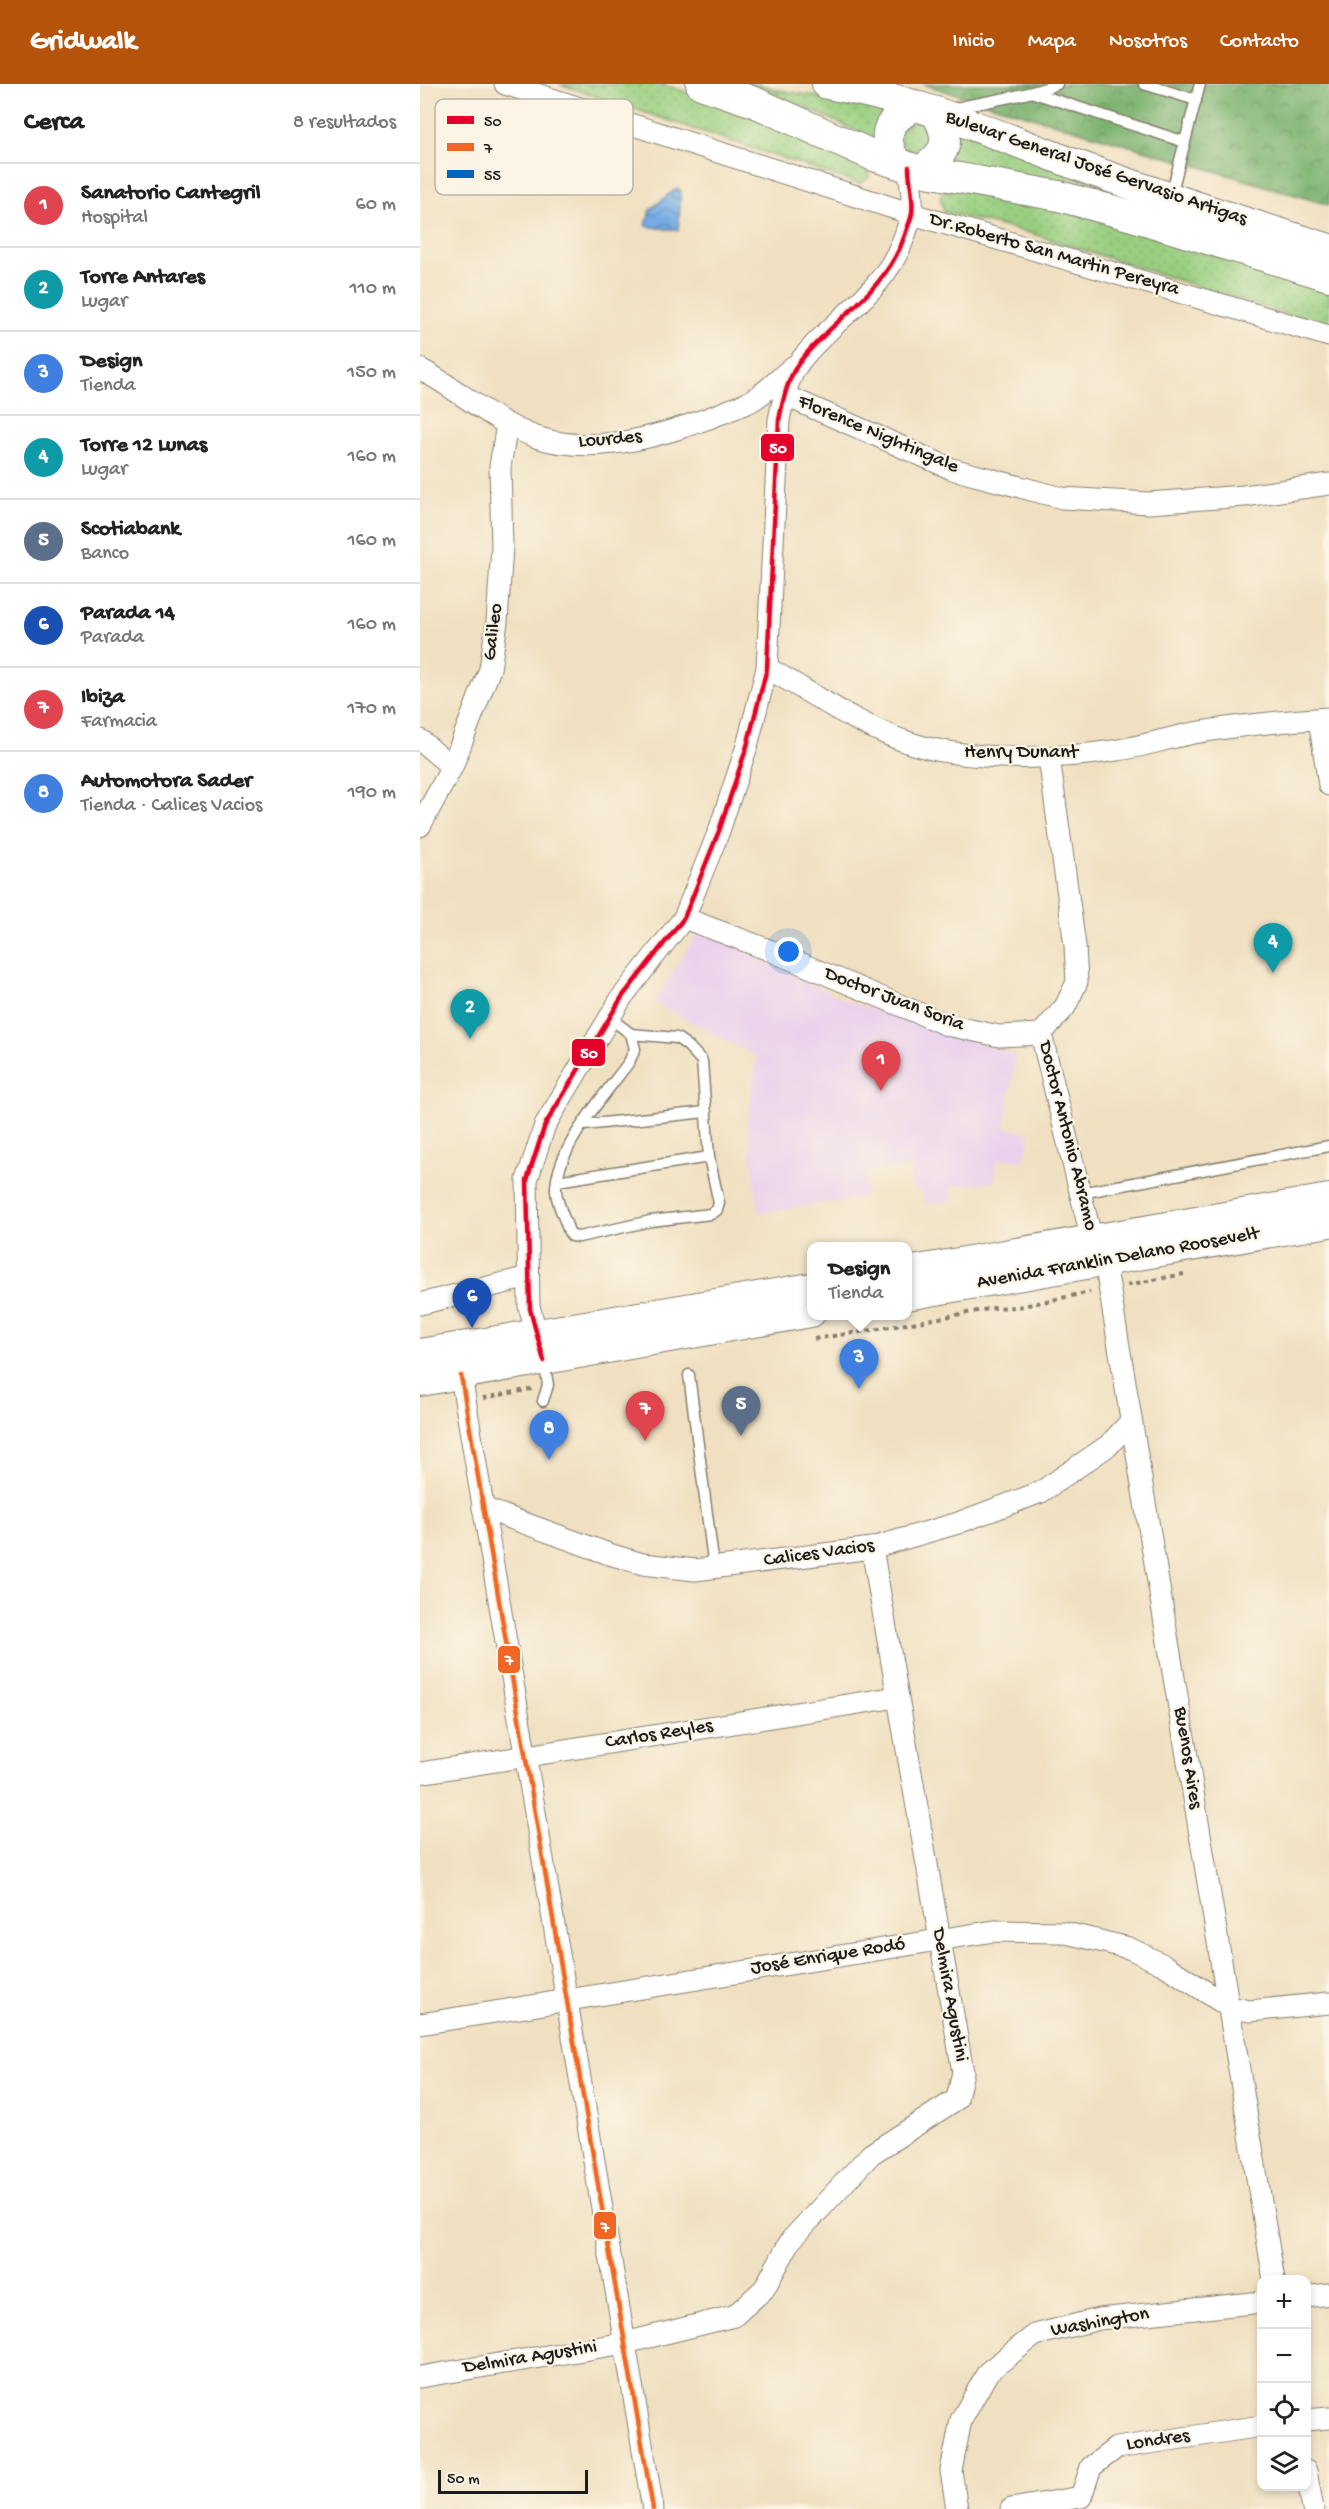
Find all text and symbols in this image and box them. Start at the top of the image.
text: Gridwalk [30,26,136,59]
text: Inicio [953,30,995,55]
text: Mapa [1028,30,1076,55]
text: Nosotros [1109,30,1187,55]
text: Contacto [1220,30,1299,55]
legend [435,99,633,195]
street label: Bulevar General José Gervasio Artigas [941,106,1250,232]
text: Cerca [24,108,84,139]
text: 8 resultados [293,112,396,135]
text: 50 [484,114,502,133]
text: 7 [483,141,493,160]
text: 55 [484,168,501,187]
text: Sanatorio Cantegril [81,181,261,207]
text: 1 [39,194,48,217]
text: 60 m [356,194,396,217]
text: Hospital [81,207,148,230]
street label: Dr.Roberto San Martin Pereyra [925,208,1182,302]
text: Torre Antares [81,265,205,291]
text: 2 [39,278,48,301]
text: 110 m [350,278,396,301]
text: Lugar [81,291,127,314]
text: Design [81,349,143,375]
text: 3 [38,362,49,385]
text: 150 m [347,362,396,385]
text: Tienda [81,375,136,398]
street label: Florence Nightingale [793,390,963,480]
street label: Lourdes [577,426,643,454]
text: Torre 12 Lunas [81,433,207,459]
line badge: 50 [760,433,795,462]
text: 50 [769,441,787,460]
text: 4 [39,446,48,469]
text: 160 m [347,446,396,469]
text: Lugar [81,459,127,482]
text: Scotiabank [81,517,180,543]
text: 5 [38,530,49,553]
text: 160 m [347,530,396,553]
text: Banco [81,543,129,566]
text: Parada 14 [81,601,175,627]
street label: Galileo [479,602,509,662]
text: 6 [38,614,49,637]
text: 160 m [347,614,396,637]
text: Parada [81,627,144,650]
text: Ibiza [81,685,125,711]
text: 7 [38,698,49,721]
text: 170 m [347,698,396,721]
text: Farmacia [81,711,157,734]
street label: Henry Dunant [964,742,1080,765]
text: Automotora Sader [81,769,252,795]
text: 8 [38,782,49,805]
text: 190 m [348,782,396,805]
text: Tienda · Calices Vacios [81,795,262,818]
pin: 4 [1254,924,1292,973]
your location [774,937,803,966]
street label: Doctor Juan Soria [819,962,968,1038]
pin: 2 [451,990,490,1039]
street label: Doctor Antonio Abramo [1032,1037,1102,1233]
line badge: 50 [571,1038,606,1067]
pin: 1 [862,1042,900,1091]
text: 50 [580,1046,598,1065]
street label: Avenida Franklin Delano Roosevelt [975,1223,1263,1295]
popup [807,1242,912,1320]
text: Design [829,1257,890,1283]
pin: 6 [452,1278,492,1328]
text: Tienda [829,1283,883,1306]
pin: 3 [840,1340,878,1389]
pin: 5 [722,1386,760,1436]
pin: 7 [626,1392,664,1441]
pin: 8 [530,1410,568,1460]
street label: Calices Vacios [762,1535,876,1573]
line badge: 7 [497,1645,521,1674]
text: 7 [504,1653,514,1672]
street label: Buenos Aires [1167,1704,1206,1811]
street label: Carlos Reyles [604,1715,715,1755]
street label: Delmira Agustini [926,1924,972,2064]
street label: José Enrique Rodó [749,1933,907,1981]
line badge: 7 [593,2211,617,2240]
text: 7 [600,2220,610,2239]
map controls [1257,2275,1311,2491]
button: + [1257,2275,1311,2329]
street label: Washington [1049,2303,1151,2343]
button: − [1257,2329,1311,2383]
street label: Delmira Agustini [459,2336,599,2380]
button: locate [1257,2383,1311,2437]
street label: Londres [1125,2425,1192,2457]
button: layers [1257,2437,1311,2491]
scale bar [438,2467,588,2494]
text: 50 m [447,2471,480,2490]

